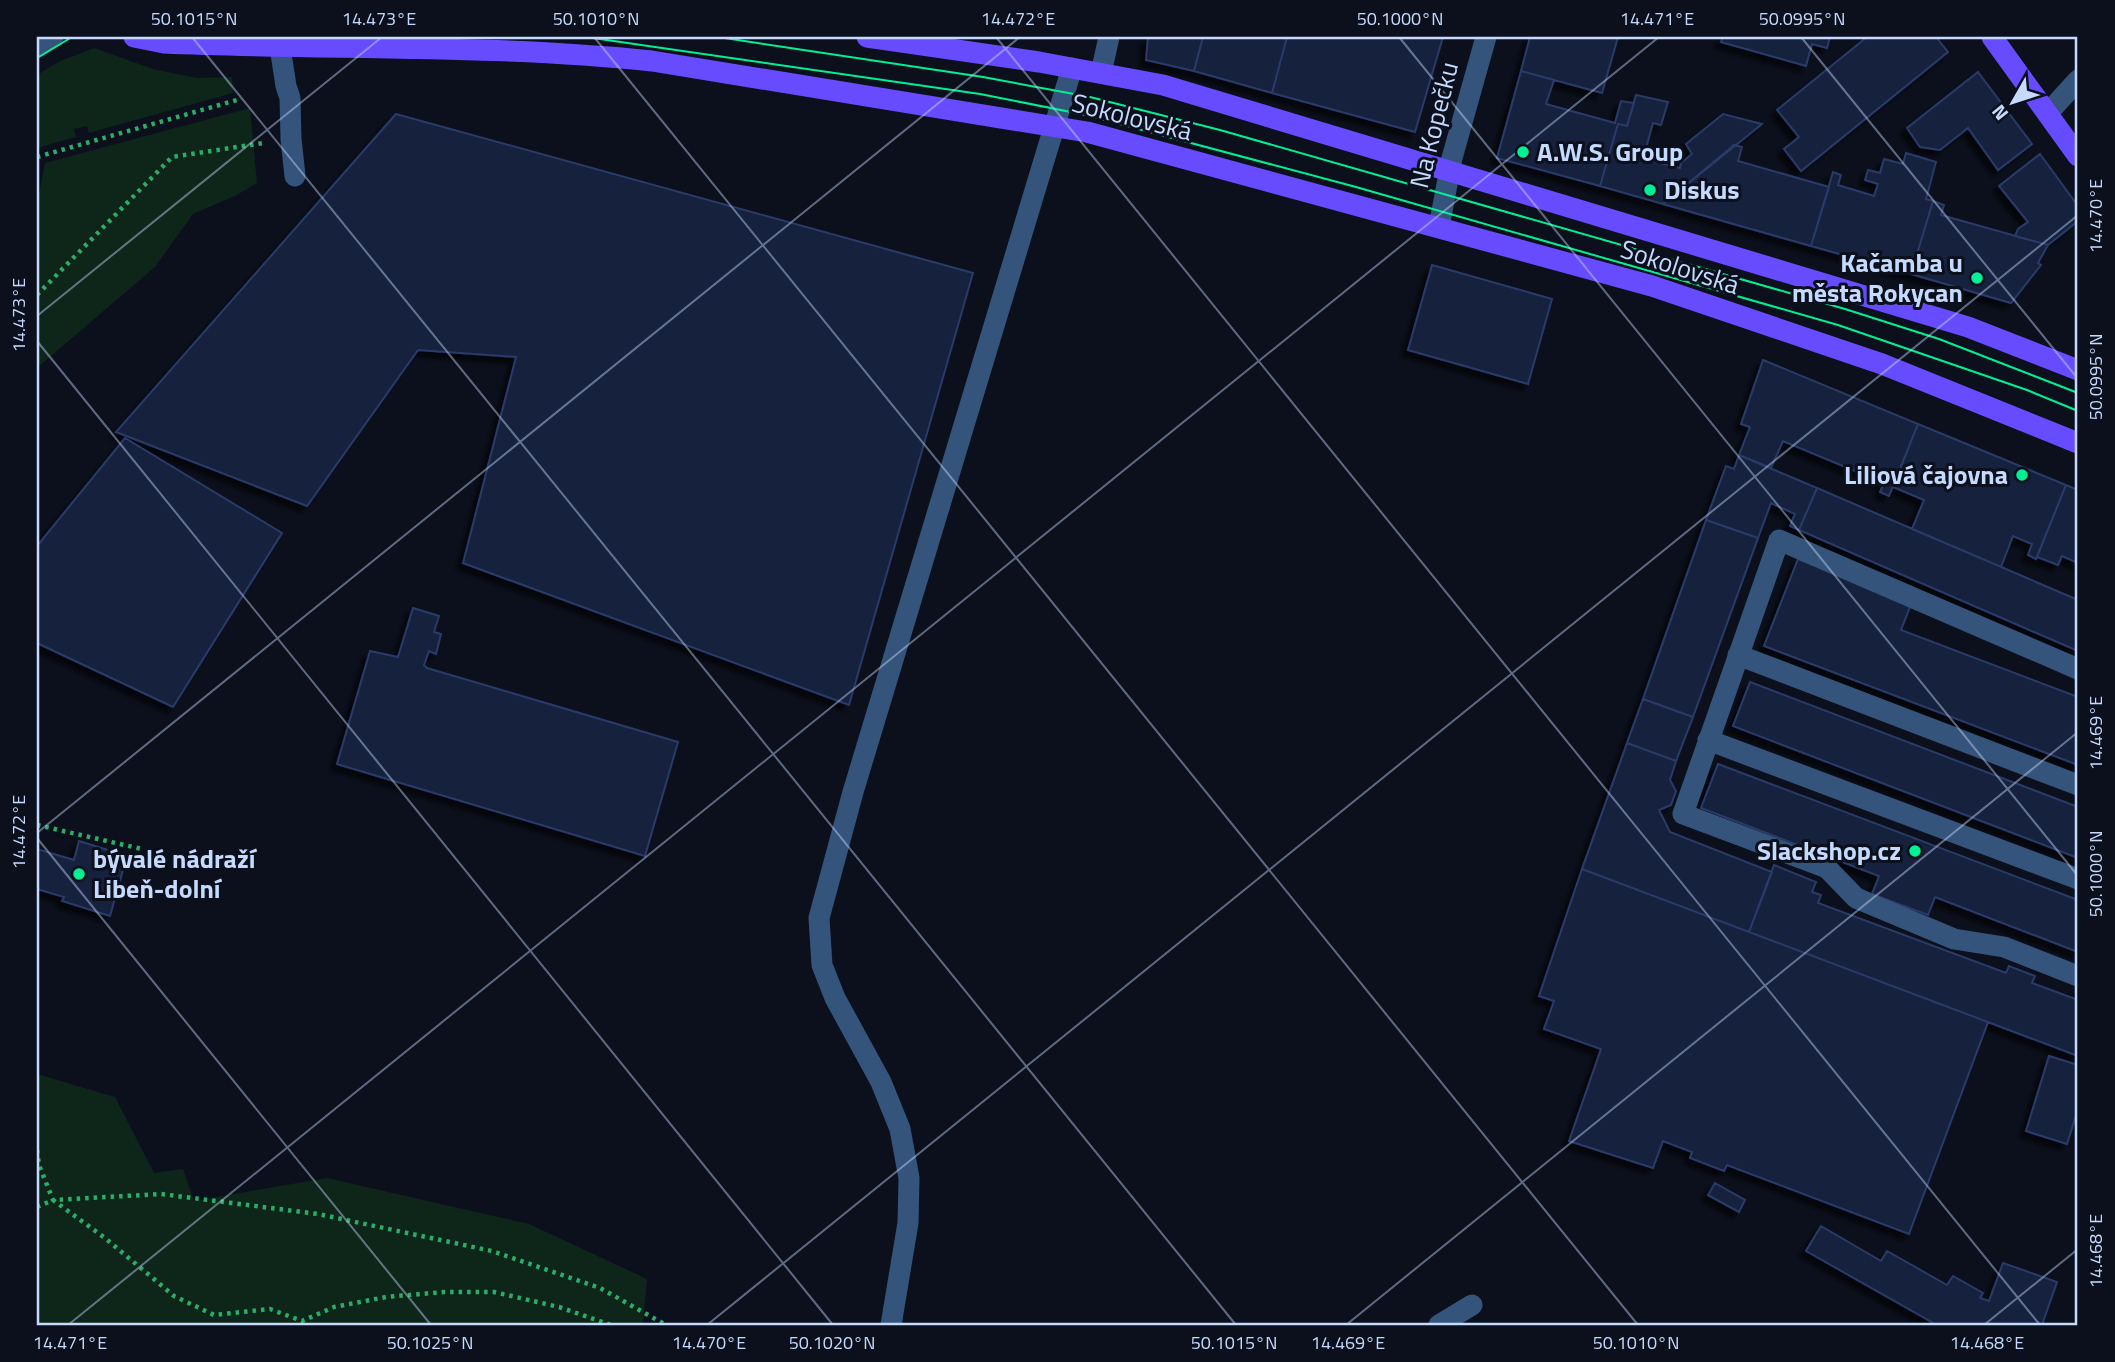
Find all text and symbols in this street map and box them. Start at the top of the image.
text: 50.1015°N [151,5,237,32]
text: 14.473°E [342,5,416,32]
text: 50.1010°N [553,5,639,32]
text: 14.472°E [981,5,1055,32]
text: 50.1000°N [1357,5,1443,32]
text: 14.471°E [1620,5,1694,32]
text: 50.0995°N [1759,5,1845,32]
street label: Na Kopečku [1399,58,1468,192]
north arrow [1979,66,2048,136]
street label: Sokolovská [1068,83,1197,150]
text: N [1984,99,2015,127]
place label: A.W.S. Group [1537,132,1683,171]
marker: A.W.S. Group [1515,144,1531,160]
place label: Diskus [1664,170,1740,209]
text: 14.470°E [2082,179,2109,253]
marker: Diskus [1642,182,1658,198]
street label: Sokolovská [1616,229,1745,304]
place label: Kačamba u města Rokycan [1792,243,1963,312]
marker: Kačamba u města Rokycan [1969,270,1985,286]
text: 14.473°E [5,278,32,352]
text: 50.0995°N [2082,334,2109,420]
place label: Liliová čajovna [1844,455,2008,494]
marker: Liliová čajovna [2014,467,2030,483]
text: 14.469°E [2082,696,2109,770]
text: 14.472°E [5,795,32,869]
place label: Slackshop.cz [1757,831,1901,870]
text: 50.1000°N [2082,831,2109,917]
place label: bývalé nádraží Libeň-dolní [93,839,258,908]
marker: Slackshop.cz [1907,843,1923,859]
marker: bývalé nádraží Libeň-dolní [71,866,87,882]
text: 14.468°E [2082,1214,2109,1288]
text: 14.471°E [33,1329,107,1356]
text: 50.1025°N [387,1329,473,1356]
text: 14.470°E [672,1329,746,1356]
text: 50.1020°N [789,1329,875,1356]
text: 50.1015°N [1191,1329,1277,1356]
text: 14.469°E [1311,1329,1385,1356]
text: 50.1010°N [1593,1329,1679,1356]
text: 14.468°E [1950,1329,2024,1356]

